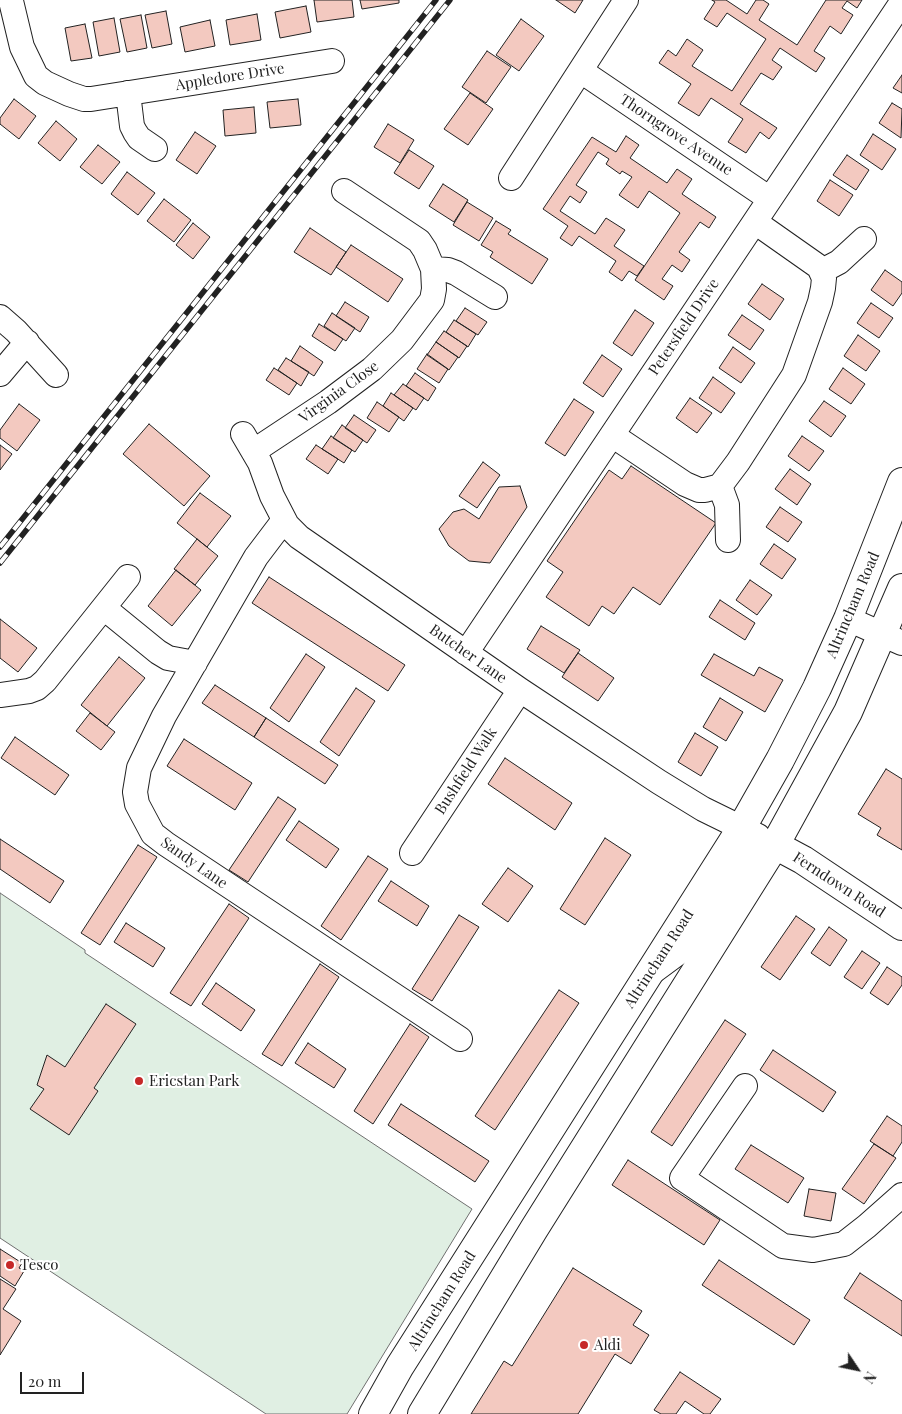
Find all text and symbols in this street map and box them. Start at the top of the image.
street label: Appledore Drive [174,60,286,94]
street label: Thorngrove Avenue [616,91,736,179]
street label: Petersfield Drive [645,275,723,379]
street label: Virginia Close [296,357,382,427]
street label: Altrincham Road [822,549,884,661]
street label: Butcher Lane [426,621,510,687]
street label: Bushfield Walk [431,724,501,818]
street label: Sandy Lane [157,833,231,893]
street label: Ferndown Road [789,848,889,922]
street label: Altrincham Road [620,906,698,1012]
place label: Ericstan Park [149,1072,239,1090]
marker: Ericstan Park [133,1075,145,1087]
street label: Altrincham Road [404,1248,480,1354]
place label: Tesco [20,1256,58,1274]
marker: Tesco [4,1259,16,1271]
place label: Aldi [594,1336,621,1354]
marker: Aldi [578,1339,590,1351]
north arrow [832,1344,882,1394]
scale bar [22,1362,86,1394]
text: N [859,1368,881,1387]
text: 20 m [28,1371,61,1391]

